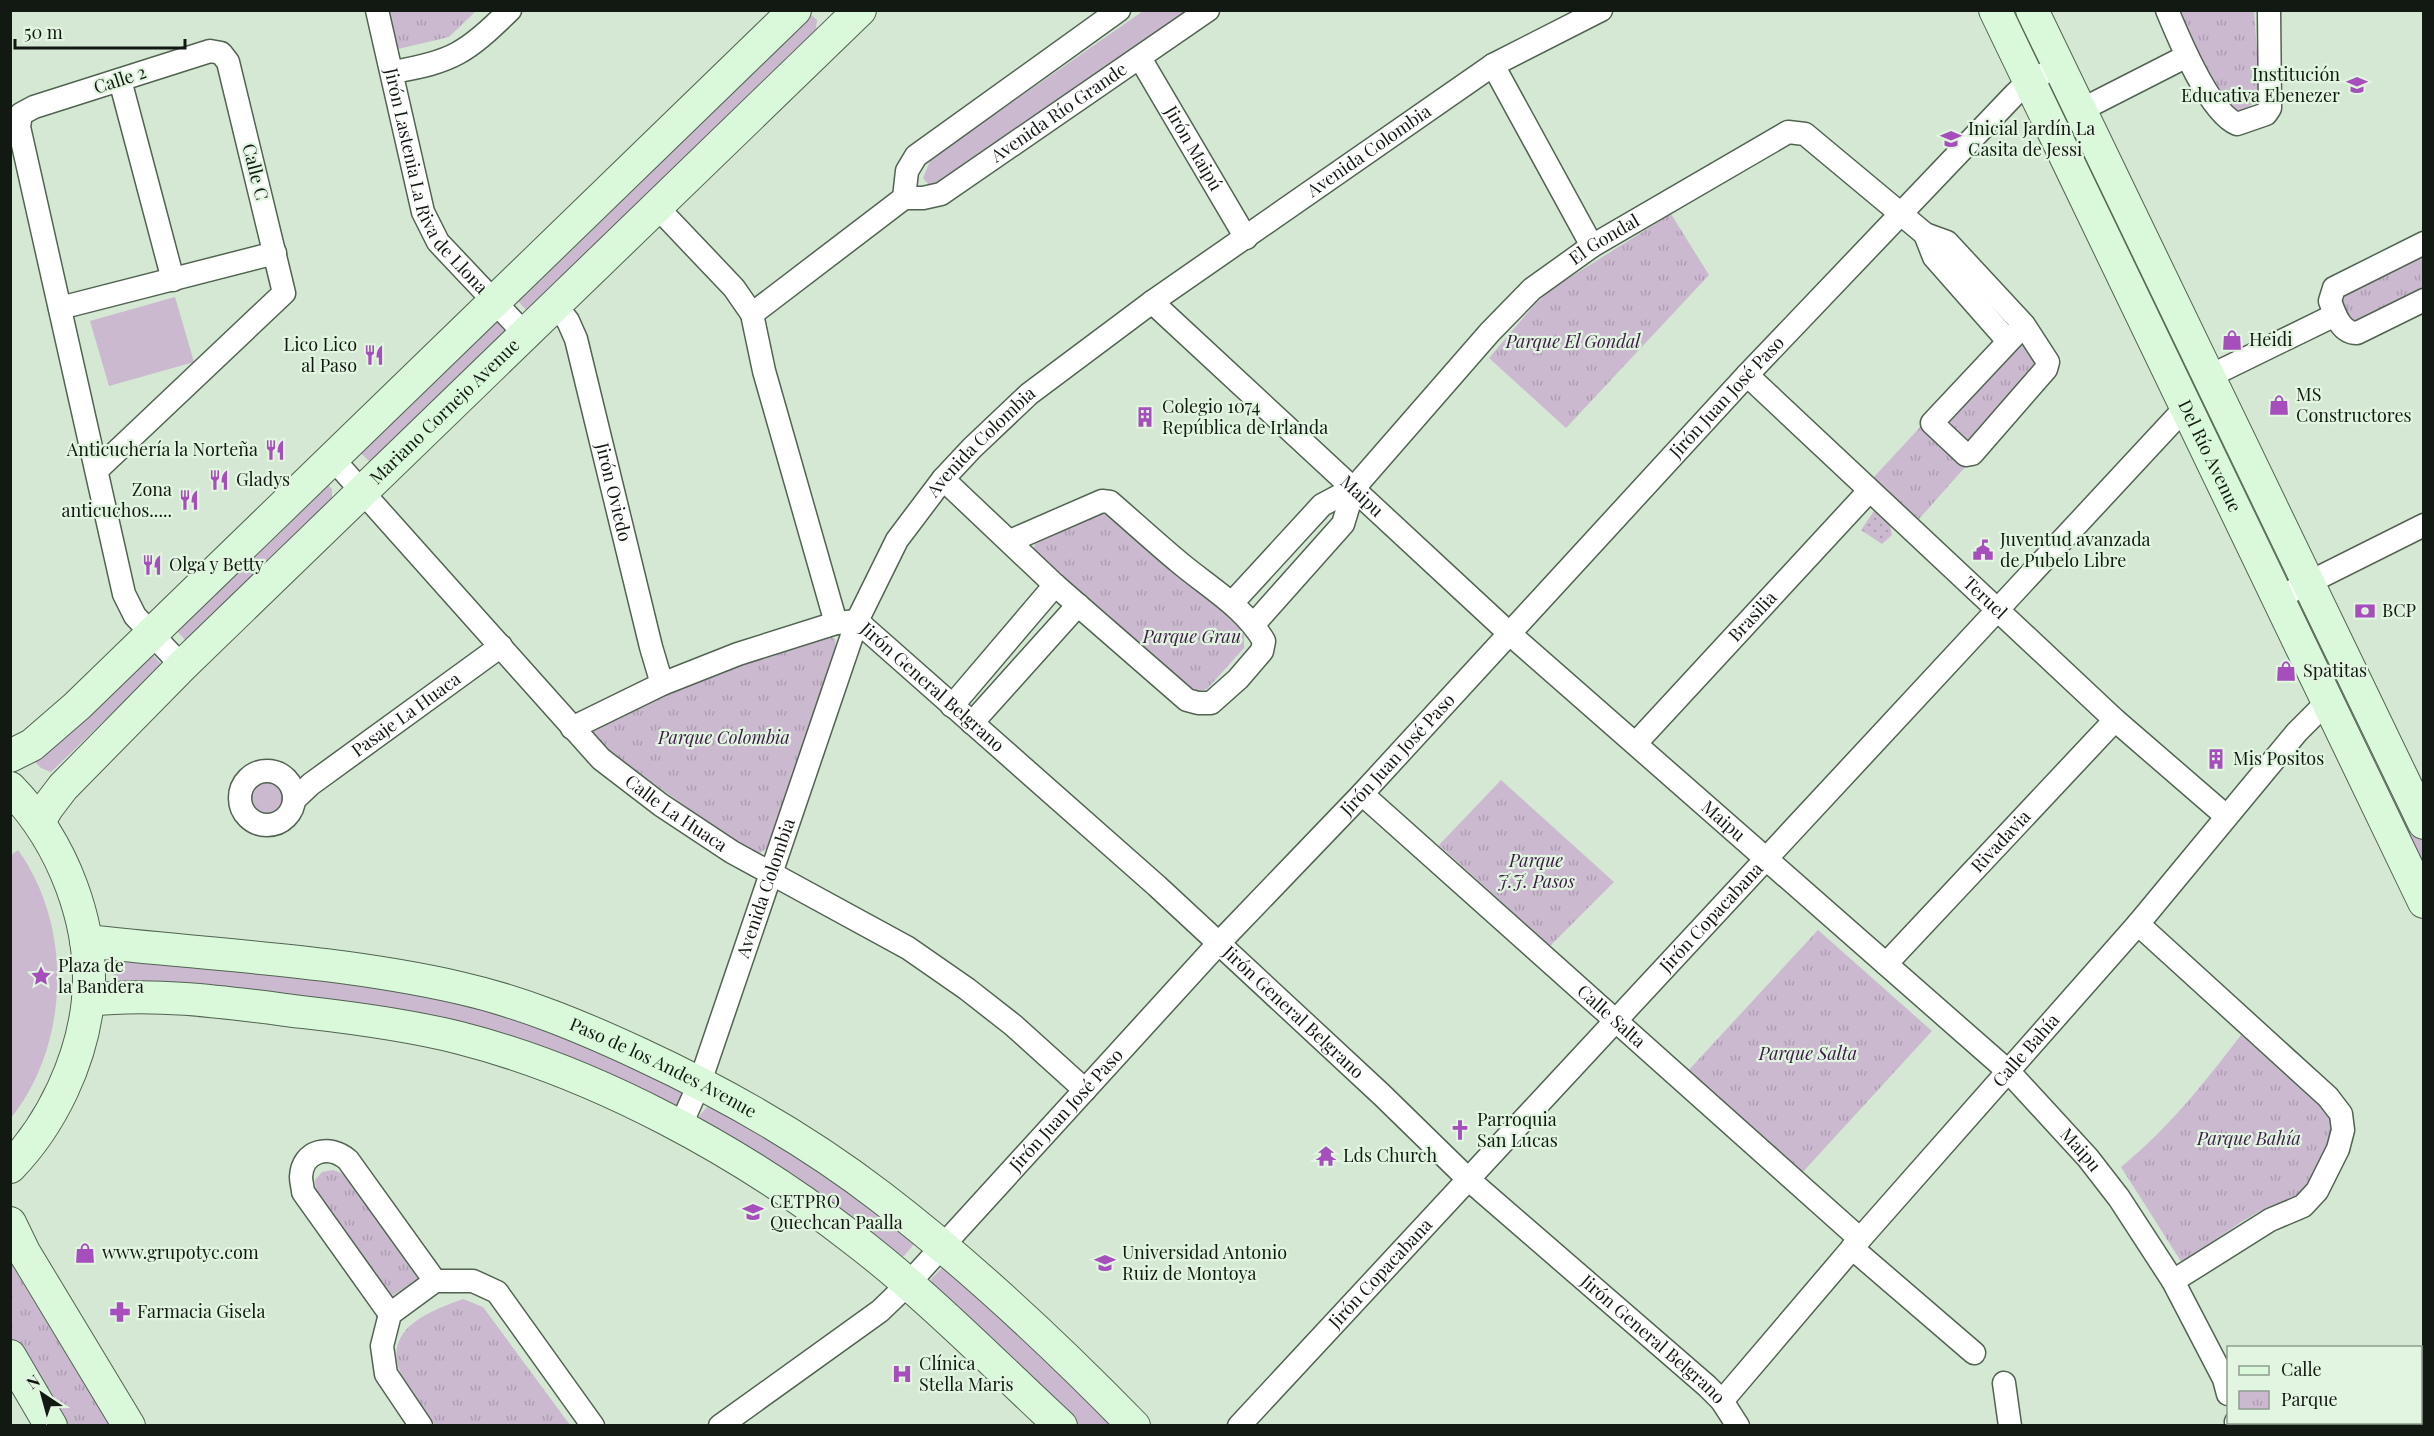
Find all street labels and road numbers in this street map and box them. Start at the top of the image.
street label: Avenida Río Grande [985,57,1131,168]
street label: Calle 2 [90,59,149,99]
street label: Jirón Lastenia La Riva de Llona [379,65,494,299]
street label: Avenida Colombia [1301,99,1435,202]
street label: Jirón Maipú [1159,100,1229,195]
street label: Calle C [237,141,275,203]
street label: El Gondal [1564,208,1643,270]
street label: Jirón Juan José Paso [1663,330,1789,464]
street label: Mariano Cornejo Avenue [364,333,524,489]
street label: Avenida Colombia [920,381,1040,502]
street label: Del Río Avenue [2173,396,2248,516]
street label: Jirón Oviedo [590,439,638,544]
street label: Maipu [1336,470,1390,522]
street label: Teruel [1958,571,2013,624]
street label: Brasilia [1723,586,1782,647]
street label: Jirón General Belgrano [855,616,1010,757]
street label: Pasaje La Huaca [346,666,465,762]
street label: Jirón Juan José Paso [1334,688,1460,821]
street label: Calle La Huaca [620,769,732,857]
street label: Maipu [1697,795,1751,847]
street label: Rivadavia [1965,804,2035,877]
street label: Avenida Colombia [730,815,800,962]
street label: Jirón Copacabana [1653,857,1768,978]
street label: Jirón General Belgrano [1217,940,1370,1084]
street label: Calle Salta [1572,979,1651,1053]
street label: Calle Bahía [1987,1008,2064,1092]
street label: Paso de los Andes Avenue [566,1012,761,1123]
street label: Jirón Juan José Paso [1003,1043,1128,1177]
street label: Maipu [2055,1122,2107,1177]
street label: Jirón Copacabana [1322,1213,1437,1334]
street label: Jirón General Belgrano [1575,1268,1731,1409]

